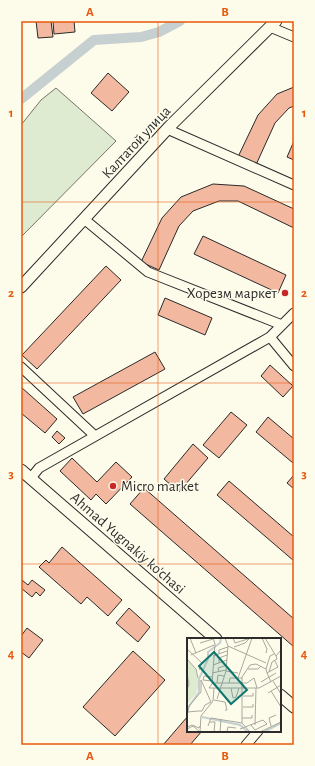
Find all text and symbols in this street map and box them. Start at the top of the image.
text: A [86,6,94,19]
text: B [221,6,229,19]
street label: Калтатой улица [99,103,174,181]
text: 1 [9,107,13,120]
text: 1 [302,107,306,120]
place label: Хорезм маркет [187,286,278,301]
text: 2 [8,287,14,300]
text: 2 [301,287,307,300]
marker: Хорезм маркет [280,288,290,298]
text: 3 [8,468,14,481]
text: 3 [301,468,307,481]
place label: Micro market [121,479,199,494]
marker: Micro market [108,481,118,491]
street label: Ahmad Yugnakiy ko'chasi [68,490,188,597]
inset map [187,638,281,732]
text: 4 [8,648,15,661]
text: 4 [301,648,308,661]
text: A [86,750,94,763]
text: B [221,750,229,763]

